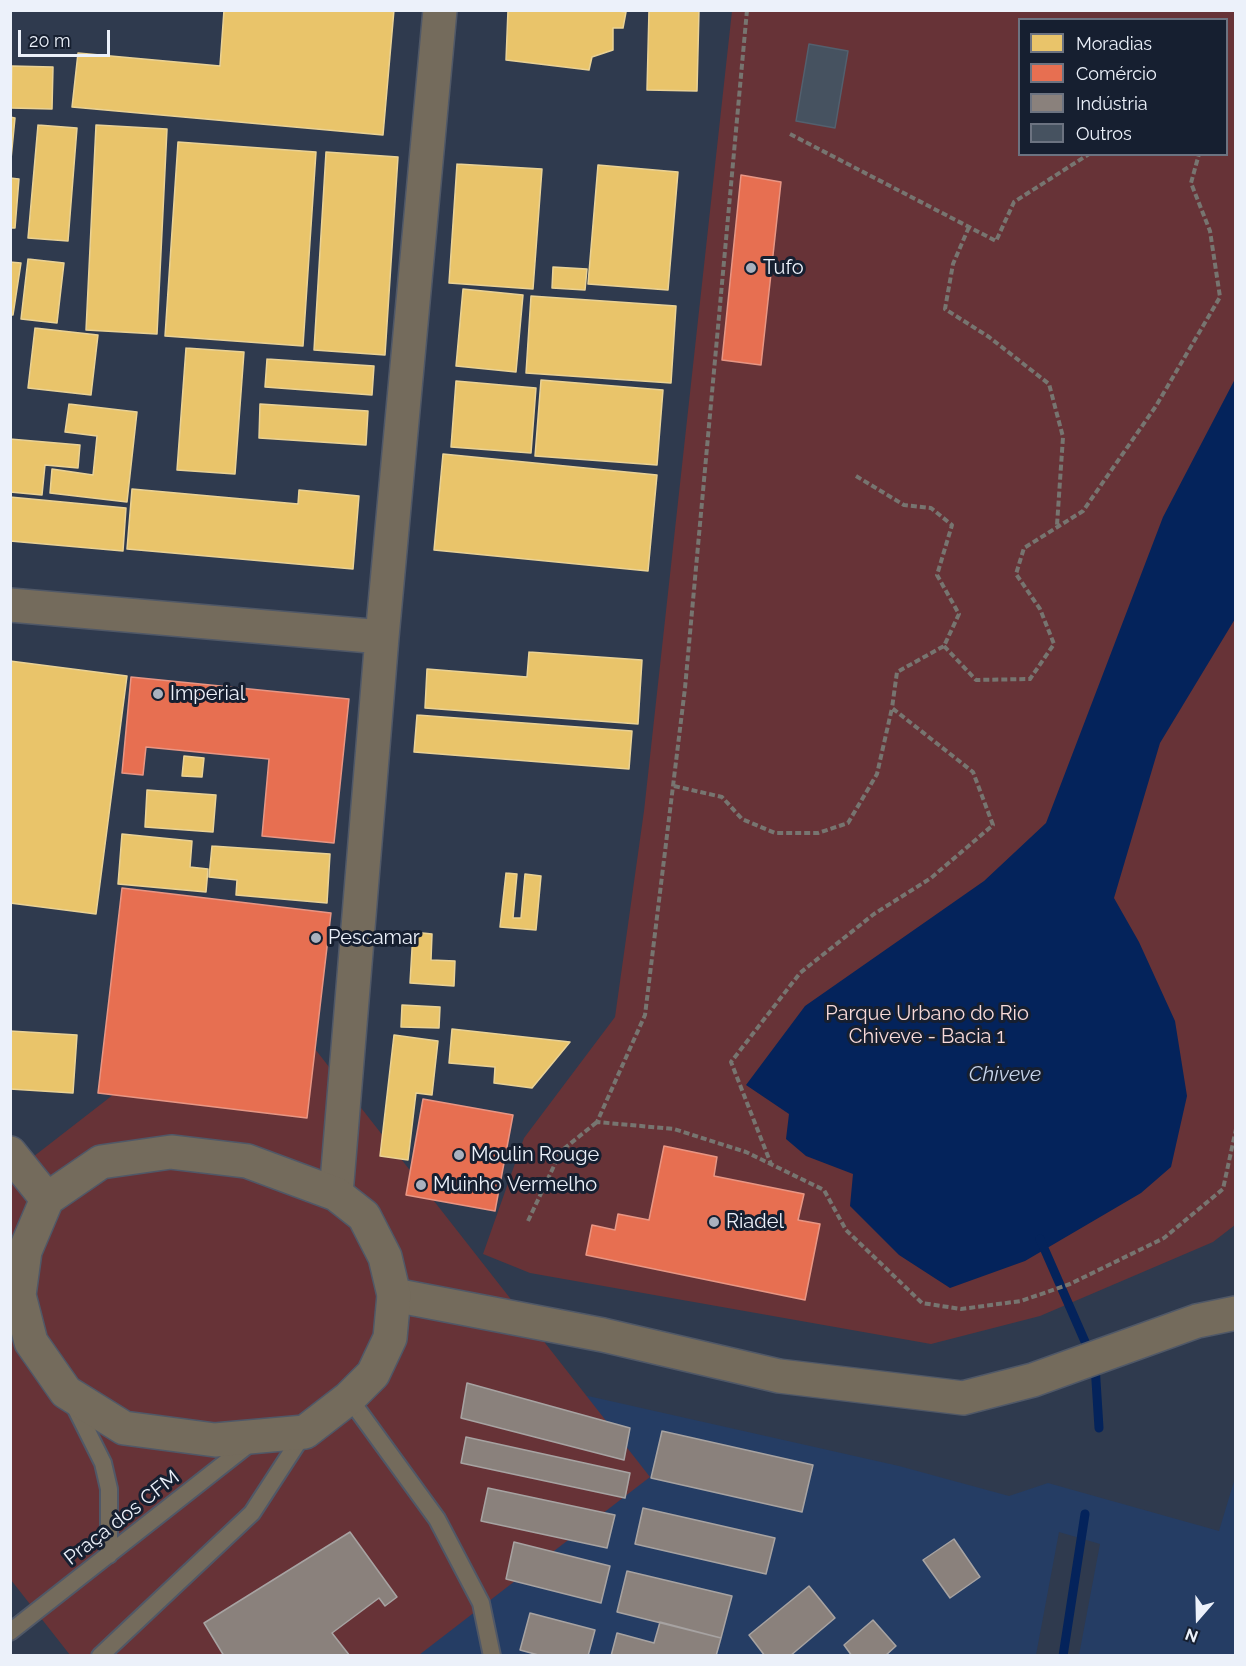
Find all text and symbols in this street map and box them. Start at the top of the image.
scale bar [21,18,112,56]
legend [1018,18,1228,156]
text: 20 m [29,30,71,51]
text: Moradias [1076,33,1152,54]
text: Comércio [1076,63,1157,84]
text: Indústria [1076,93,1148,114]
text: Outros [1076,123,1132,144]
place label: Tufo [763,256,804,280]
marker: Tufo [744,261,758,275]
place label: Imperial [170,682,245,706]
marker: Imperial [151,687,165,701]
place label: Pescamar [328,926,420,950]
marker: Pescamar [309,931,323,945]
park label: Parque Urbano do Rio Chiveve - Bacia 1 [825,1002,1029,1049]
water label: Chiveve [969,1062,1041,1088]
place label: Moulin Rouge [471,1143,599,1167]
marker: Moulin Rouge [452,1148,466,1162]
place label: Muinho Vermelho [433,1173,597,1197]
marker: Muinho Vermelho [414,1178,428,1192]
place label: Riadel [726,1210,784,1234]
marker: Riadel [707,1215,721,1229]
street label: Praça dos CFM [60,1466,184,1570]
north arrow [1168,1588,1228,1648]
text: N [1183,1624,1201,1646]

